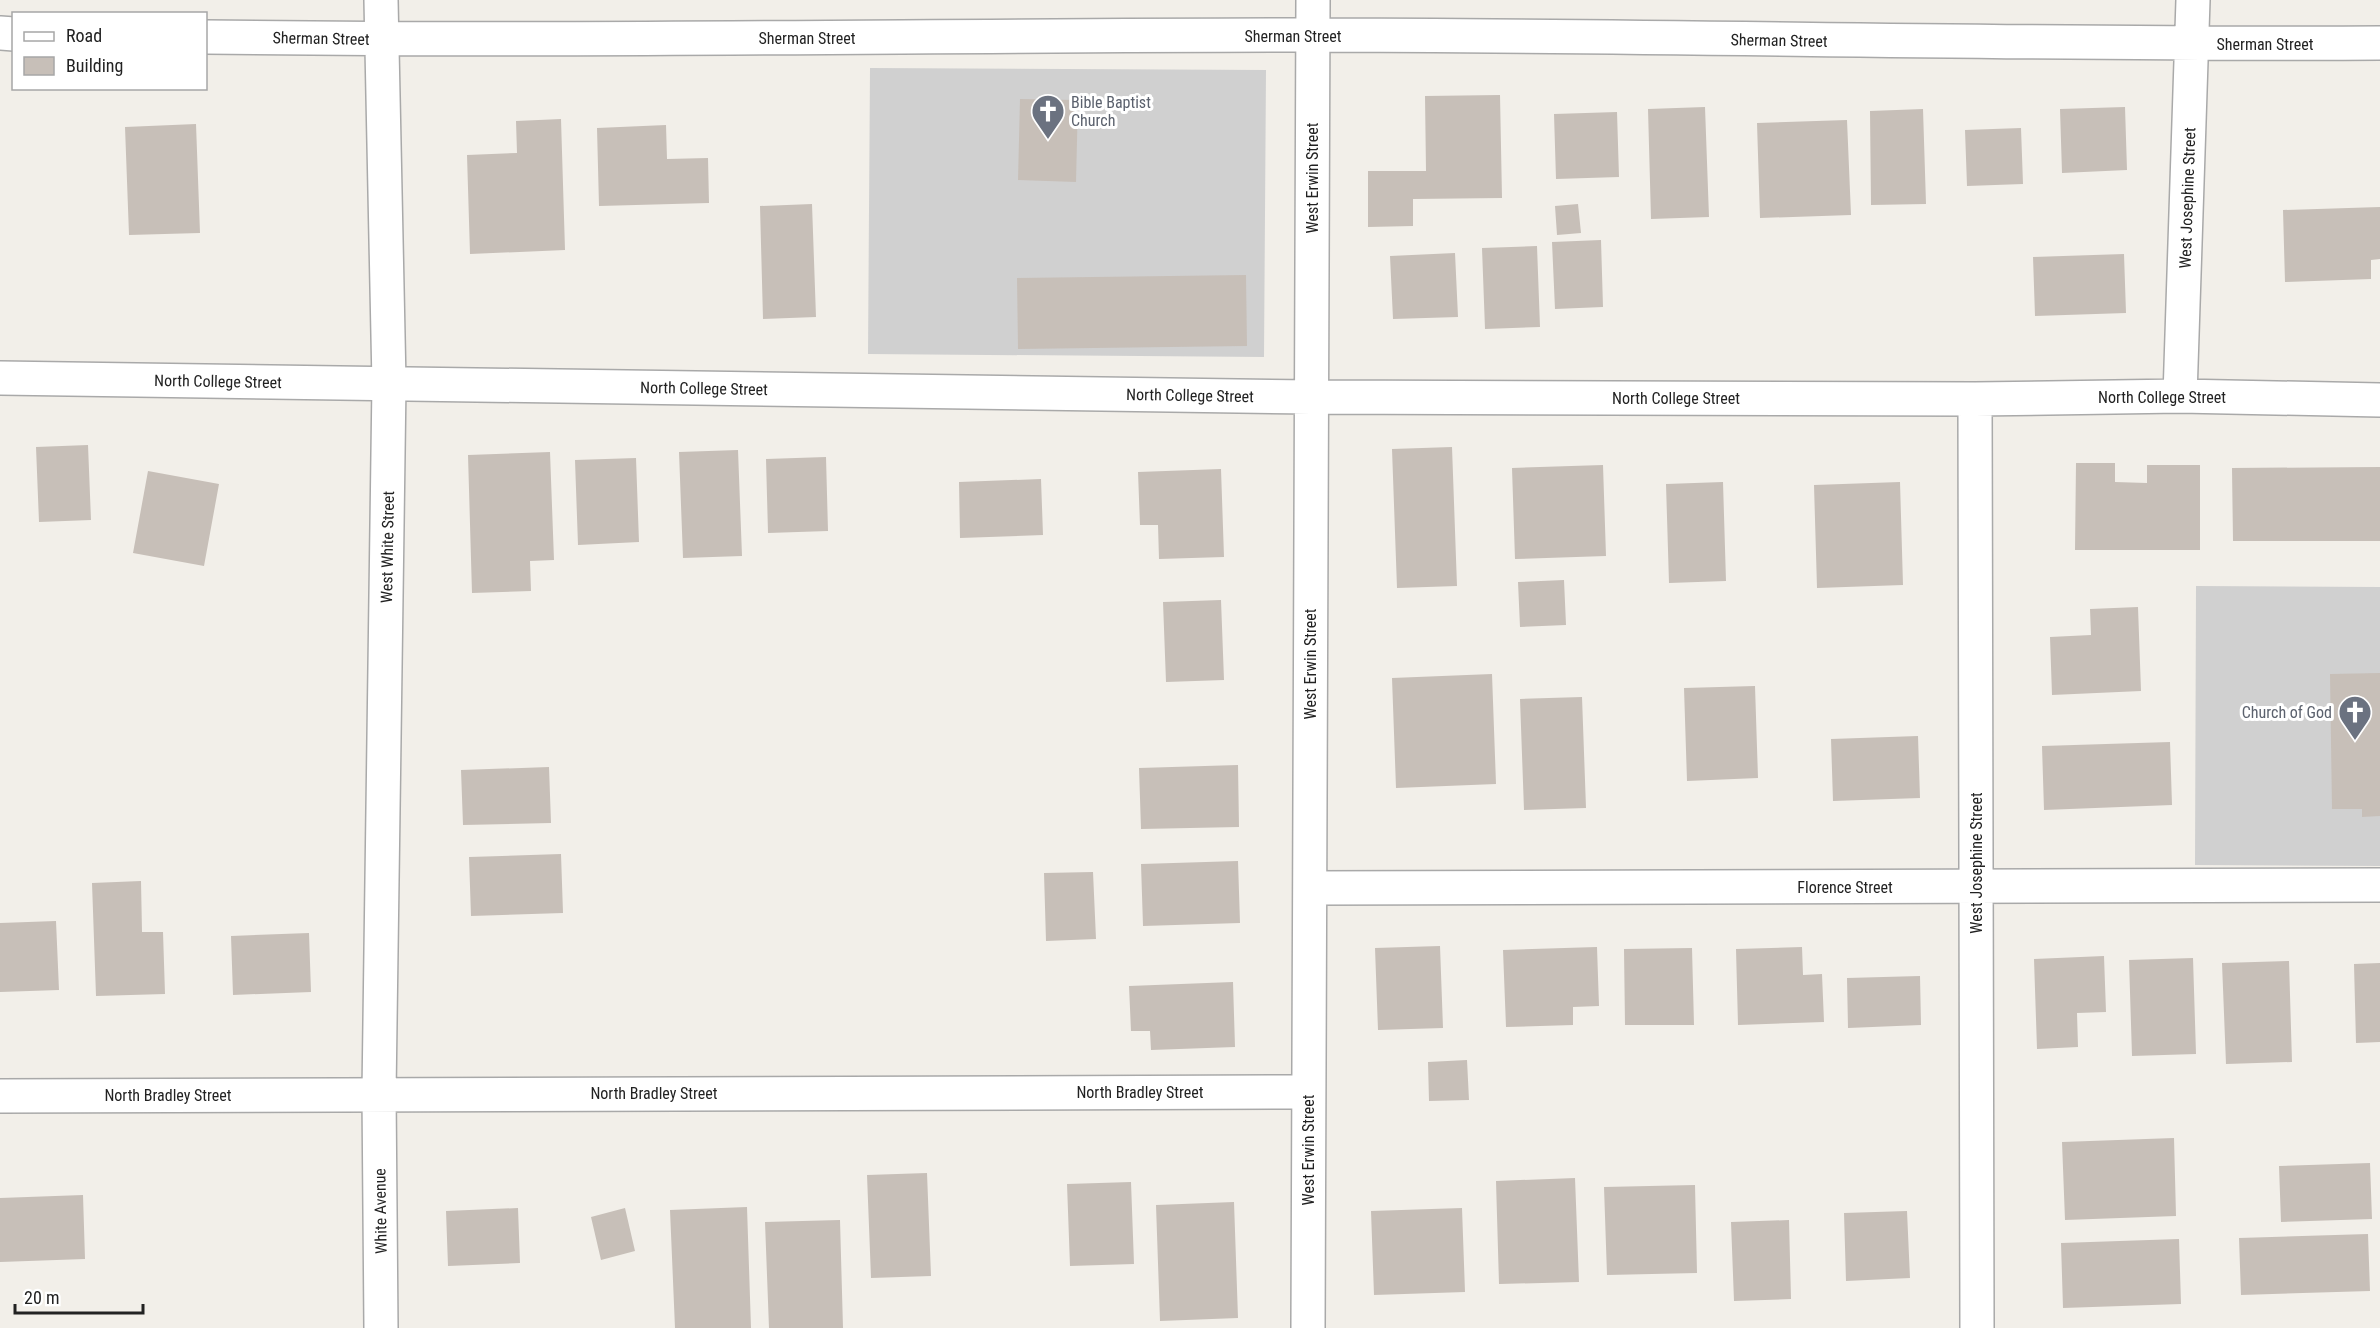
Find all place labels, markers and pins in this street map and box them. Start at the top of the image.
church icon: Bible Baptist Church [1030,93,1066,140]
place label: Bible Baptist Church [1071,93,1151,130]
church icon: Church of God [2337,694,2373,741]
place label: Church of God [2242,703,2332,722]

